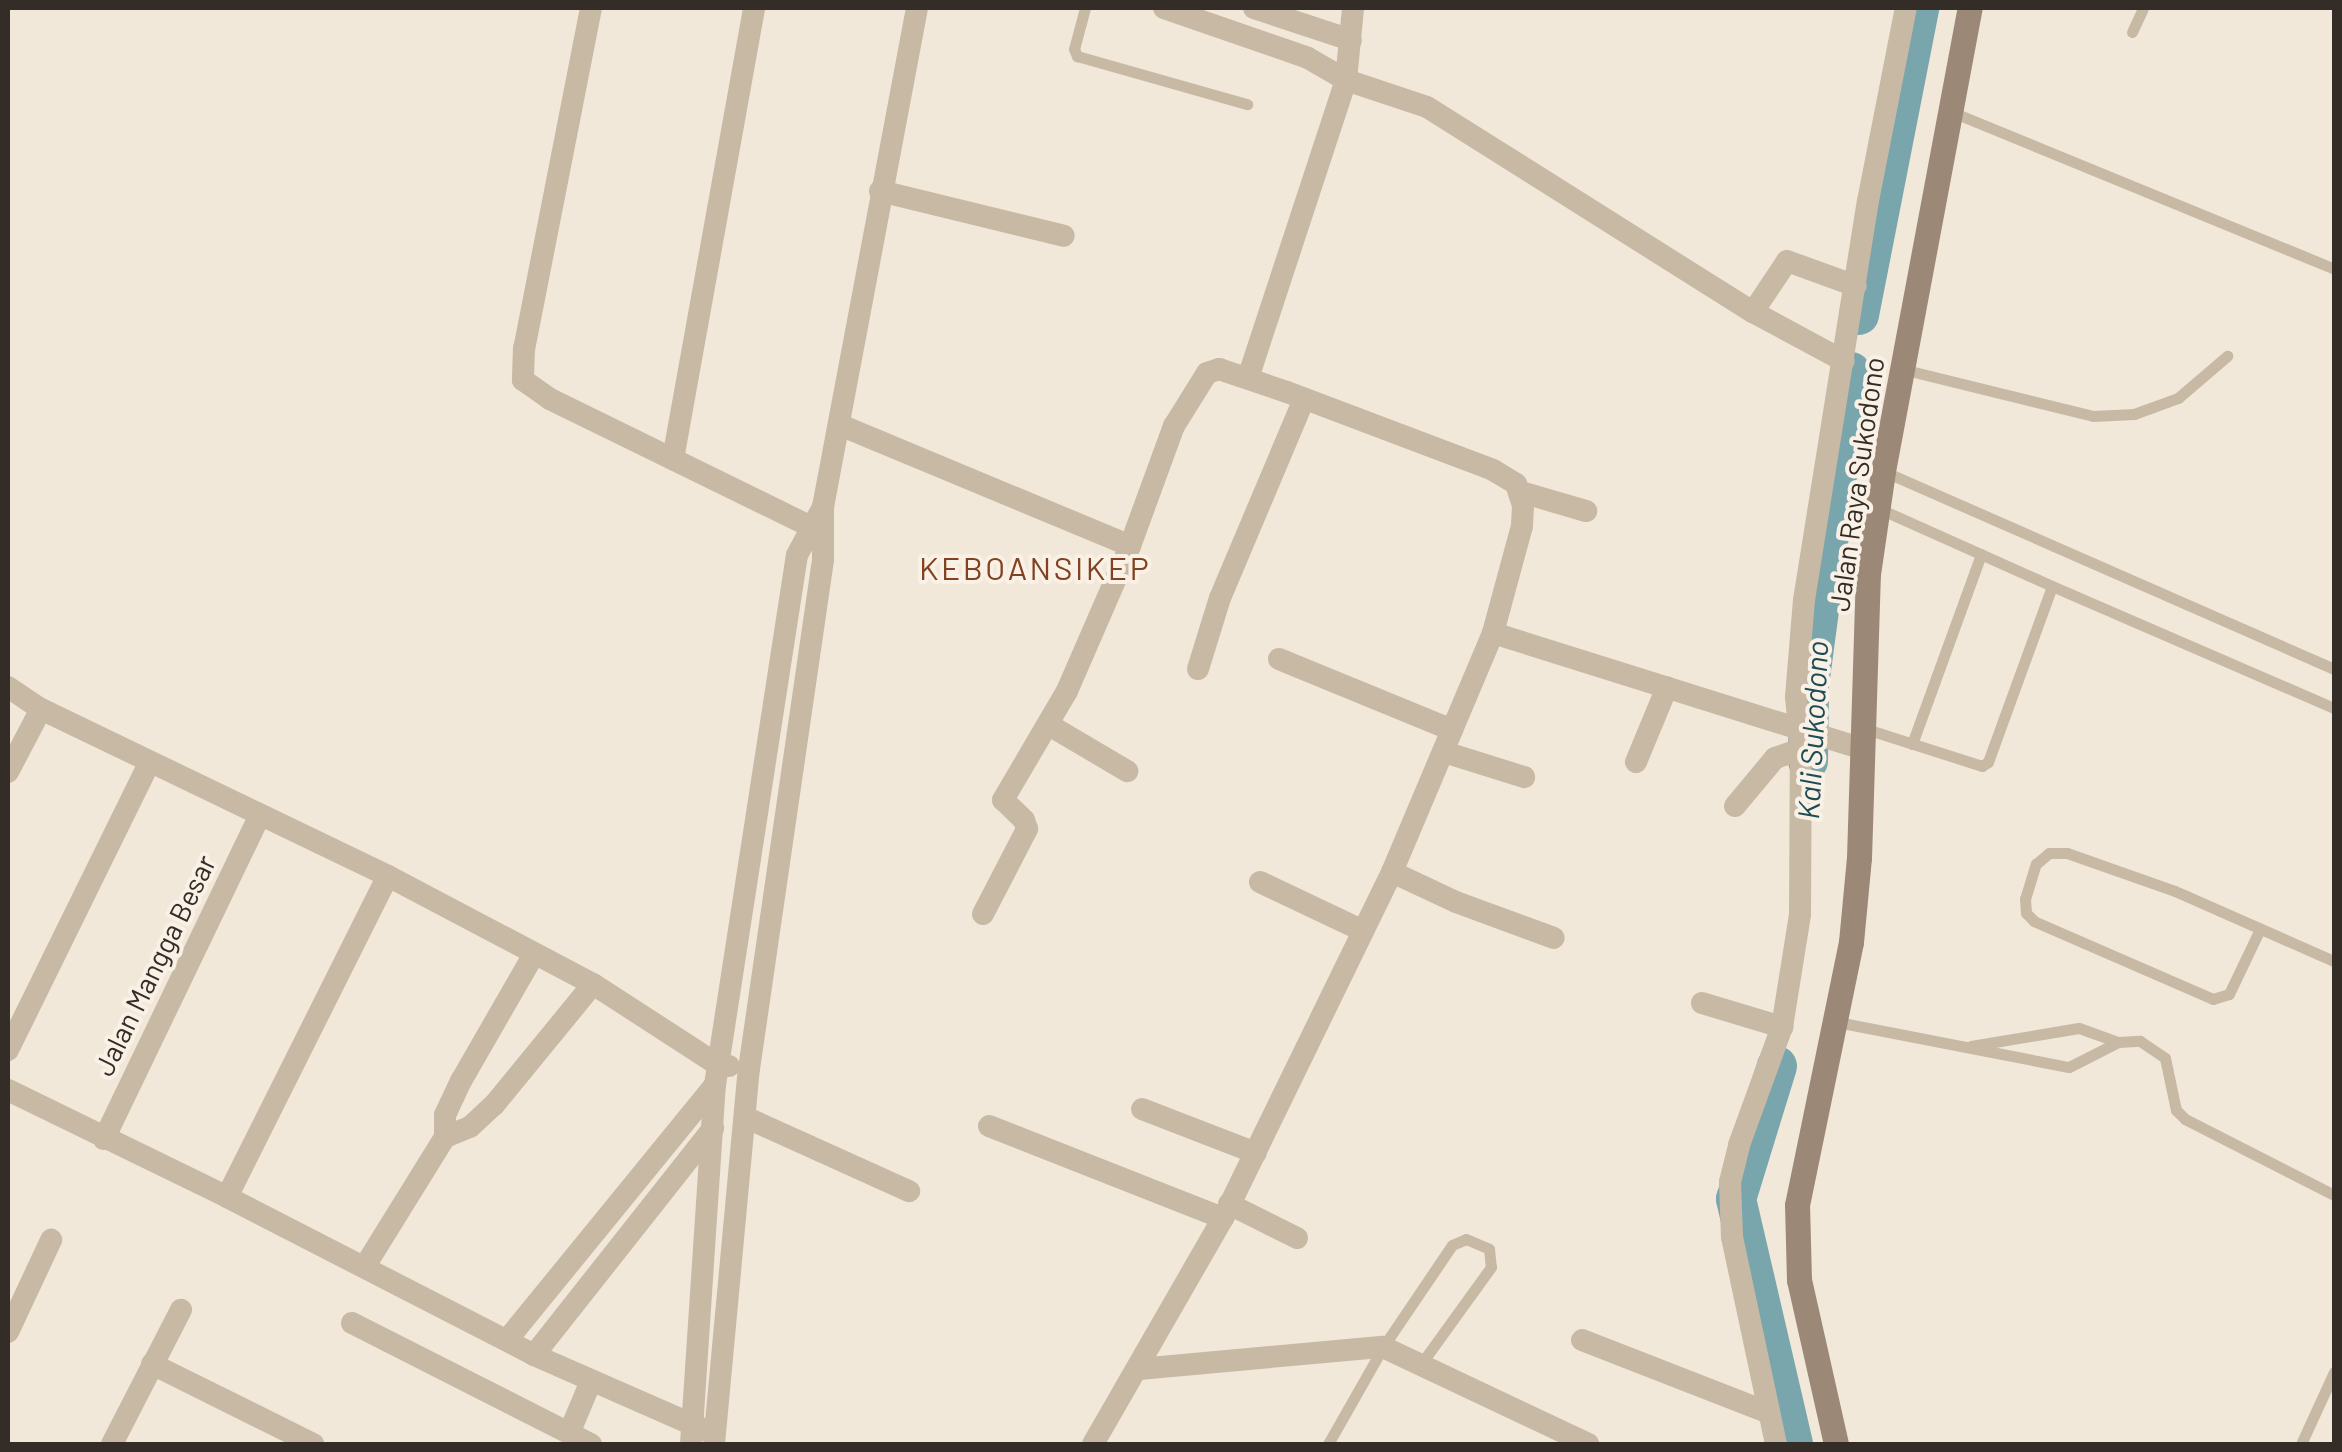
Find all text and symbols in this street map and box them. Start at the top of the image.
street label: Jalan Raya Sukodono [1822,355,1890,613]
district label: KEBOANSIKEP [919,548,1151,586]
water label: Kali Sukodono [1789,640,1835,820]
street label: Jalan Mangga Besar [86,849,222,1081]

